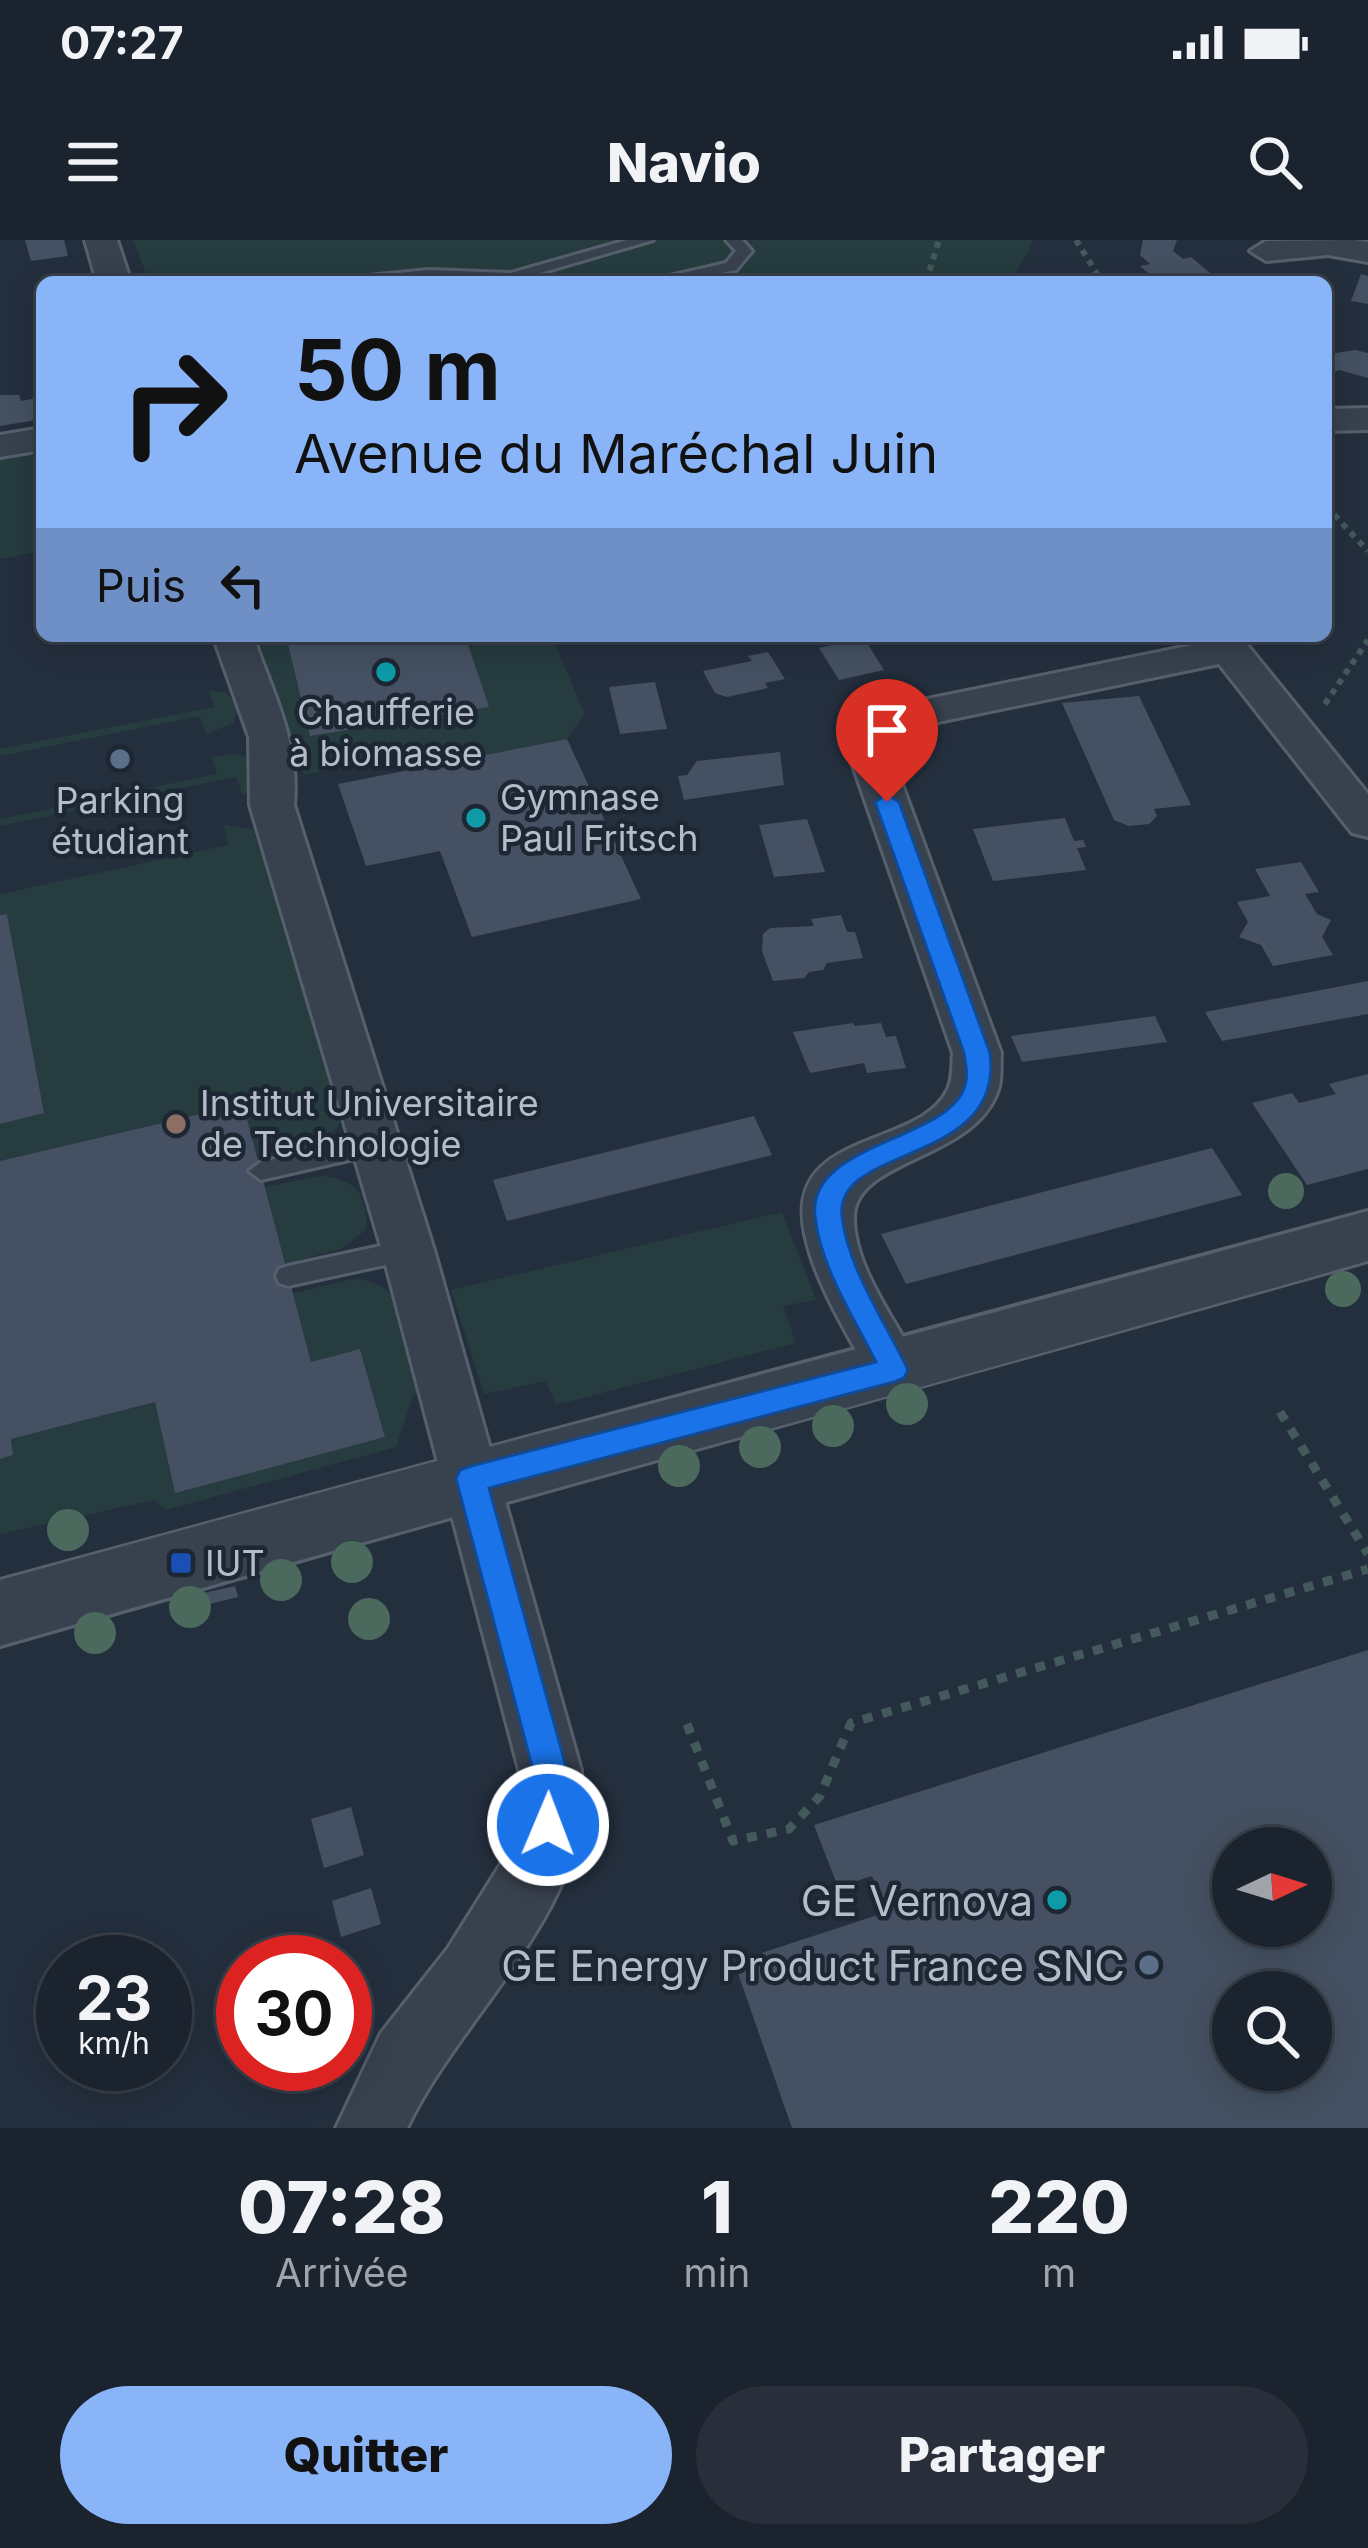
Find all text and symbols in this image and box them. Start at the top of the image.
text: 07:27 [60,15,184,70]
icon: menu [60,129,126,195]
icon: search [1242,129,1308,195]
text: Navio [607,130,761,195]
text: 50 m [294,319,501,420]
icon: right [96,324,252,480]
text: Avenue du Maréchal Juin [294,421,938,486]
icon: left [210,552,276,618]
text: Puis [96,558,186,613]
marker: Chaufferie à biomasse [373,659,399,685]
pin [836,679,938,802]
place label: Chaufferie à biomasse [289,690,483,775]
icon: arrive [854,697,920,763]
marker: Parking étudiant [107,746,133,772]
place label: Gymnase Paul Fritsch [500,775,699,860]
place label: Parking étudiant [51,778,189,863]
marker: Gymnase Paul Fritsch [463,805,489,831]
place label: Institut Universitaire de Technologie [200,1081,539,1166]
marker: Institut Universitaire de Technologie [163,1111,189,1137]
place label: IUT [205,1541,265,1585]
marker: IUT [168,1550,194,1576]
position arrow [485,1762,611,1888]
north arrow [1212,1827,1332,1947]
map controls [1212,1827,1332,2091]
place label: GE Vernova [801,1875,1033,1926]
marker: GE Vernova [1044,1887,1070,1913]
speed limit sign: 30 [216,1935,372,2091]
place label: GE Energy Product France SNC [501,1940,1125,1991]
marker: GE Energy Product France SNC [1136,1952,1162,1978]
text: 23 [76,1962,152,2034]
button: search [1212,1971,1332,2091]
text: km/h [78,2025,150,2061]
text: 07:28 [238,2163,445,2250]
text: 1 [701,2163,733,2250]
text: 220 [988,2163,1130,2250]
text: Arrivée [275,2249,409,2296]
text: min [684,2249,750,2296]
text: m [1042,2249,1076,2296]
button: Quitter [60,2386,672,2524]
button: Partager [696,2386,1308,2524]

